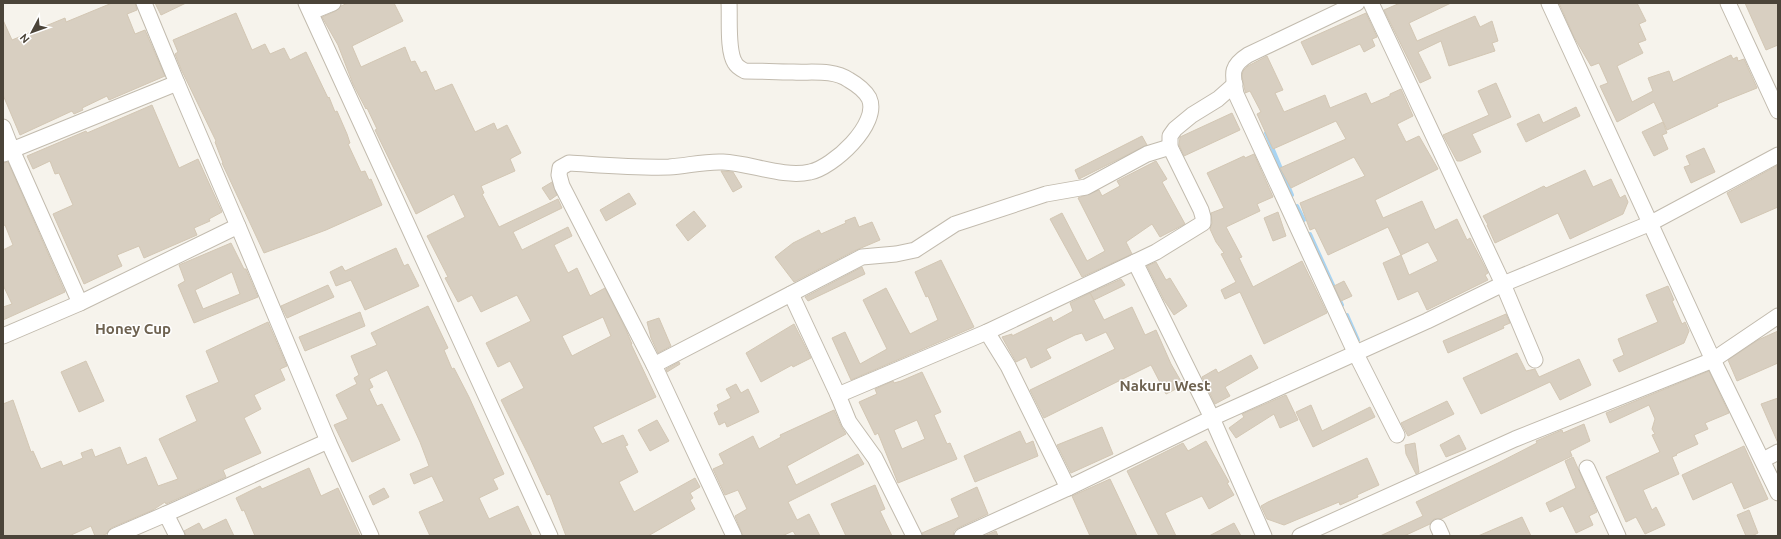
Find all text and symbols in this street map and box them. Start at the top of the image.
north arrow [12,12,52,52]
text: N [17,32,32,46]
district label: Honey Cup [95,320,171,337]
district label: Nakuru West [1120,377,1211,394]

